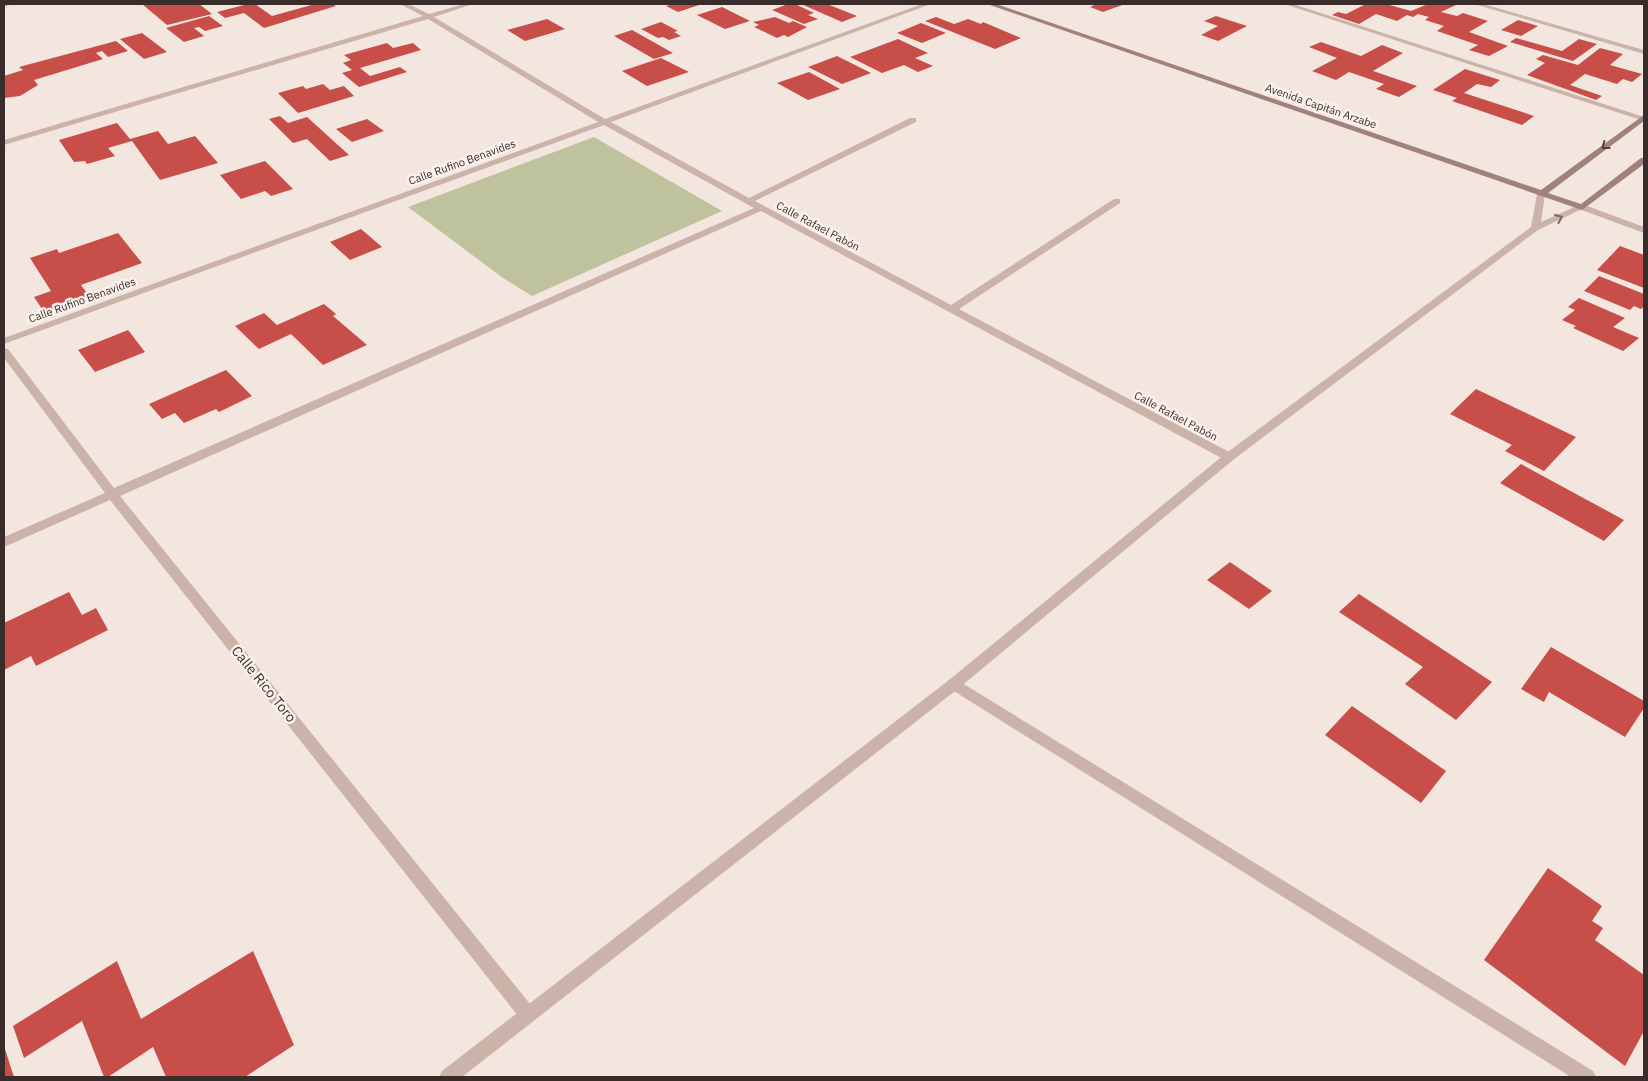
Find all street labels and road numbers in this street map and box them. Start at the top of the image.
street label: Avenida Capitán Arzabe [1263,80,1379,132]
street label: Calle Rufino Benavides [407,136,517,188]
street label: Calle Rafael Pabón [774,198,862,254]
street label: Calle Rufino Benavides [27,274,137,326]
street label: Calle Rafael Pabón [1132,388,1220,444]
street label: Calle Rico Toro [228,642,300,726]

